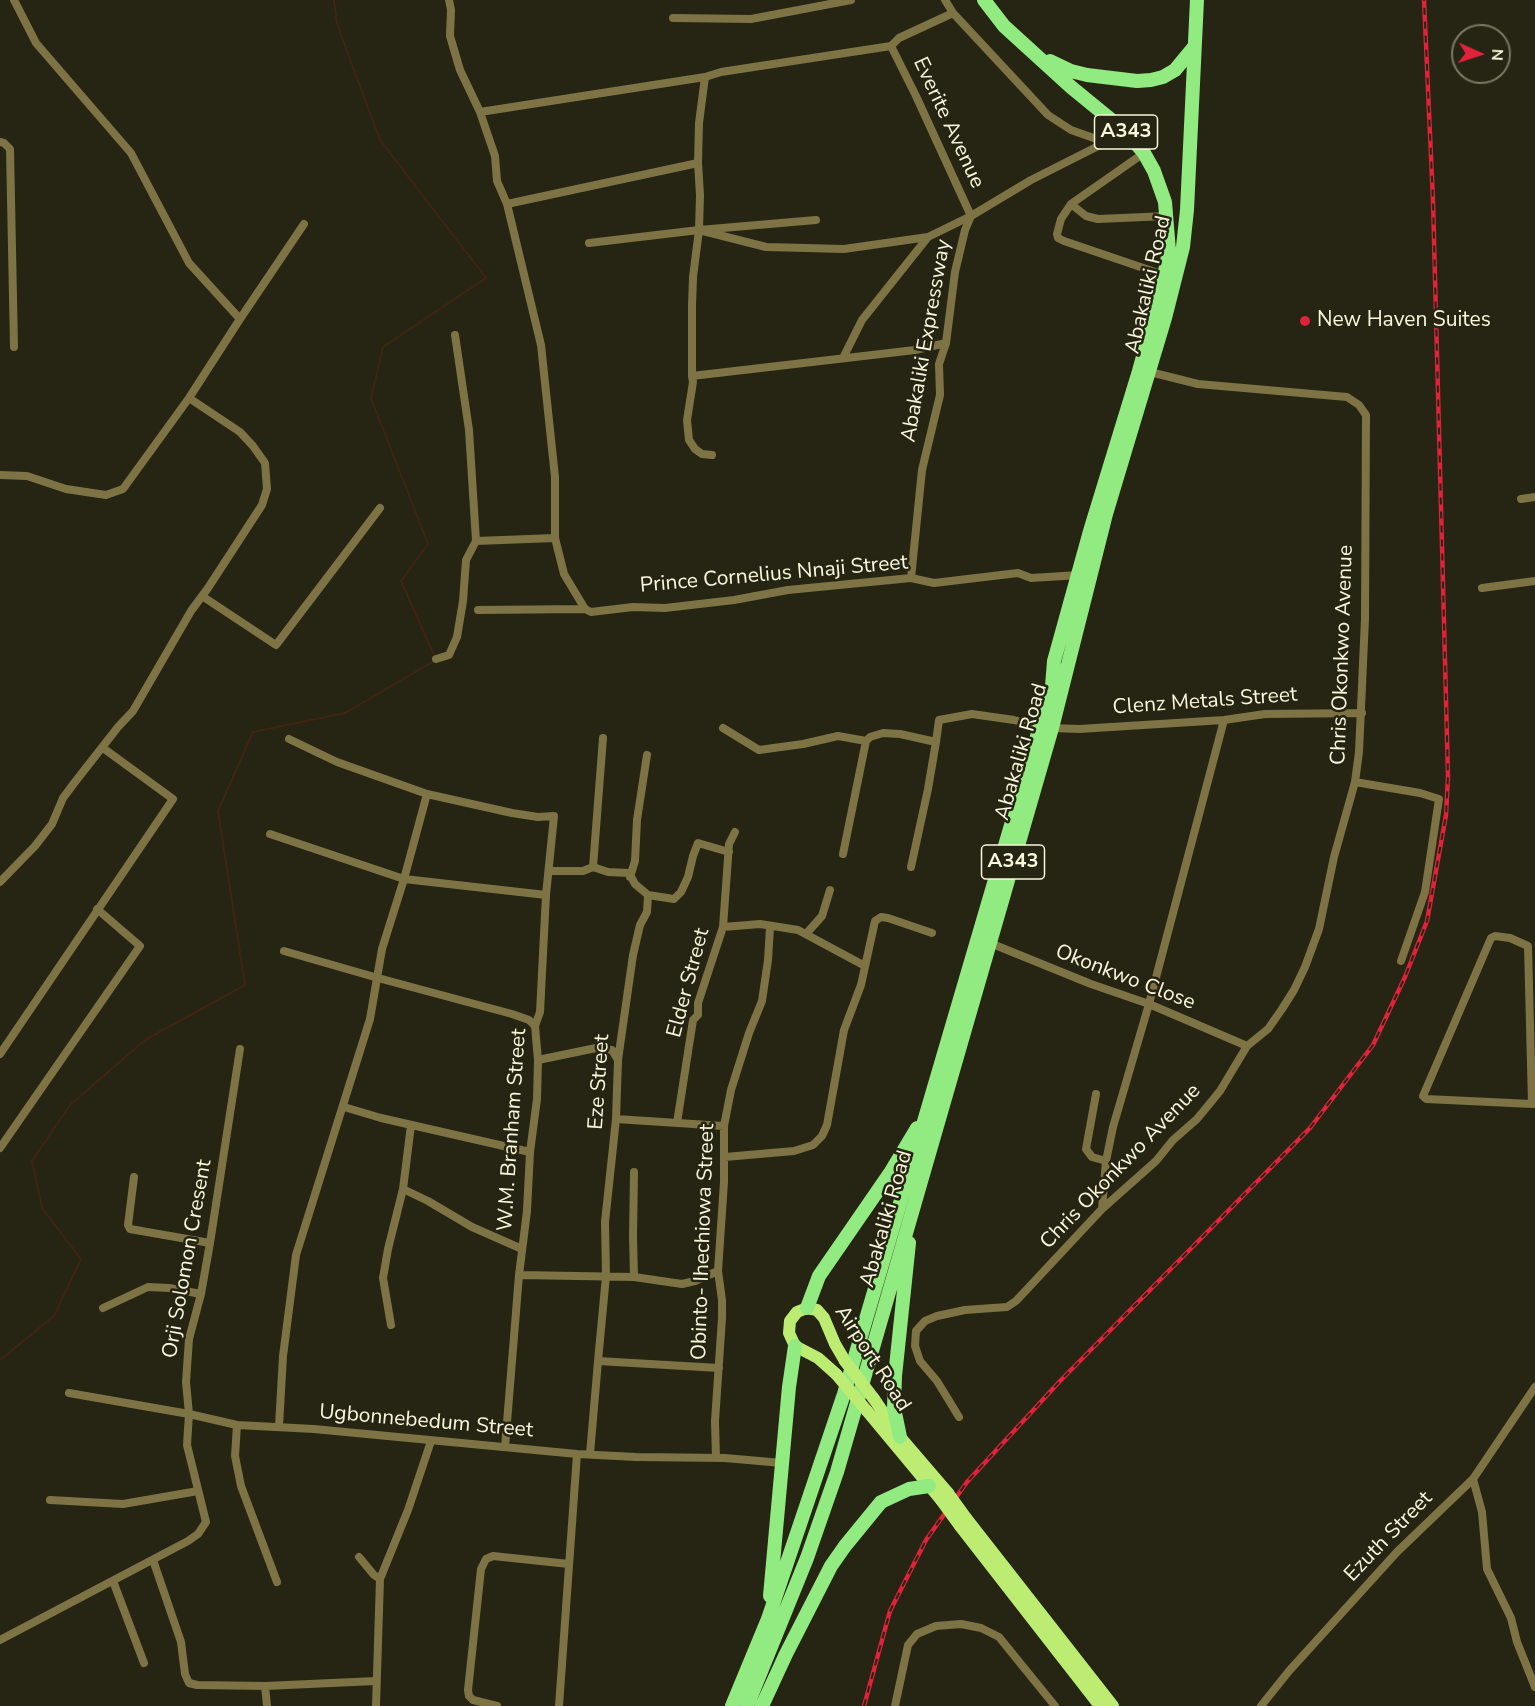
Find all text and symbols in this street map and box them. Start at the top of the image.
north arrow [1451,24,1511,84]
text: N [1486,48,1508,61]
street label: Everite Avenue [907,54,989,192]
road number: A343 [1094,115,1158,149]
street label: Abakaliki Road [1121,214,1177,356]
street label: Abakaliki Expressway [897,238,957,444]
place label: New Haven Suites [1317,308,1491,334]
marker: New Haven Suites [1298,314,1312,328]
street label: Chris Okonkwo Avenue [1327,545,1359,765]
street label: Prince Cornelius Nnaji Street [639,551,909,599]
street label: Abakaliki Road [990,681,1054,823]
street label: Clenz Metals Street [1112,683,1298,721]
road number: A343 [982,845,1044,879]
street label: Elder Street [662,926,716,1040]
street label: Okonkwo Close [1051,940,1199,1016]
street label: W.M. Branham Street [493,1028,533,1232]
street label: Eze Street [584,1033,616,1131]
street label: Chris Okonkwo Avenue [1035,1079,1207,1255]
street label: Obinto- Ihechiowa Street [687,1123,721,1361]
street label: Abakaliki Road [855,1148,919,1290]
street label: Orji Solomon Cresent [158,1158,218,1360]
street label: Airport Road [828,1301,916,1417]
street label: Ugbonnebedum Street [318,1400,534,1444]
street label: Ezuth Street [1340,1487,1438,1587]

